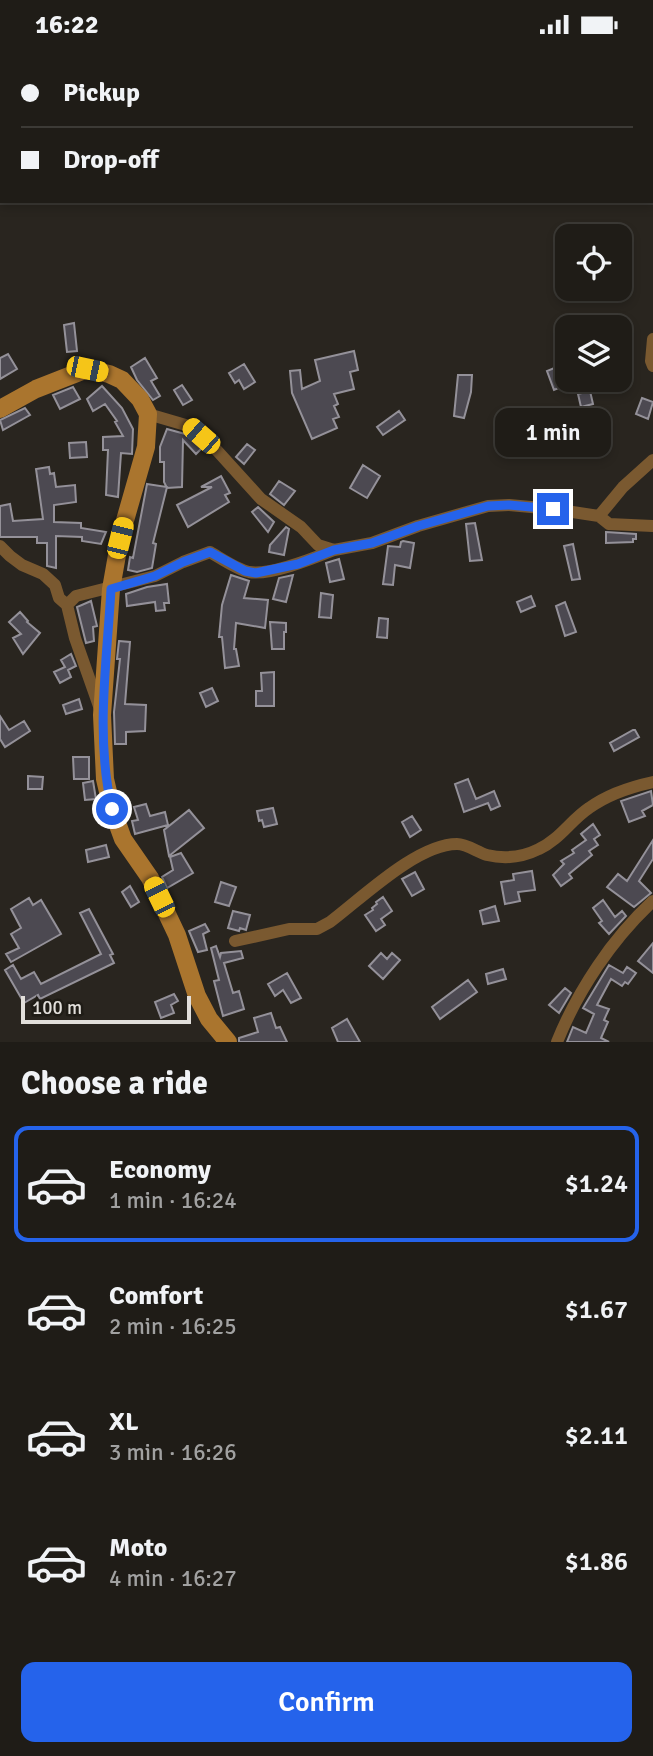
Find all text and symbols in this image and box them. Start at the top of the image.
text: 16:22 [35,9,99,41]
text: Pickup [63,77,140,109]
text: Drop-off [63,144,159,176]
map controls [555,224,632,392]
button: locate [555,224,632,301]
button: layers [555,315,632,392]
car [65,354,110,384]
callout: 1 min [495,407,611,456]
car [179,414,224,458]
text: 1 min [525,418,581,447]
route end [537,493,569,525]
car [105,515,136,561]
route start [96,793,128,825]
car [141,874,178,920]
scale bar [21,993,191,1025]
text: 100 m [32,996,82,1020]
text: Choose a ride [21,1064,208,1103]
icon: car [25,1153,88,1216]
text: Economy [109,1154,211,1186]
text: $1.24 [565,1168,628,1200]
text: 1 min · 16:24 [109,1186,237,1215]
icon: car [25,1279,88,1342]
text: Comfort [109,1280,203,1312]
text: $1.67 [565,1294,628,1326]
text: 2 min · 16:25 [109,1312,237,1341]
icon: car [25,1405,88,1468]
text: XL [109,1406,139,1438]
text: $2.11 [565,1420,628,1452]
text: 3 min · 16:26 [109,1438,237,1467]
icon: car [25,1531,88,1594]
text: Moto [109,1532,167,1564]
text: $1.86 [565,1546,628,1578]
text: 4 min · 16:27 [109,1564,237,1593]
button: Confirm [21,1662,632,1742]

